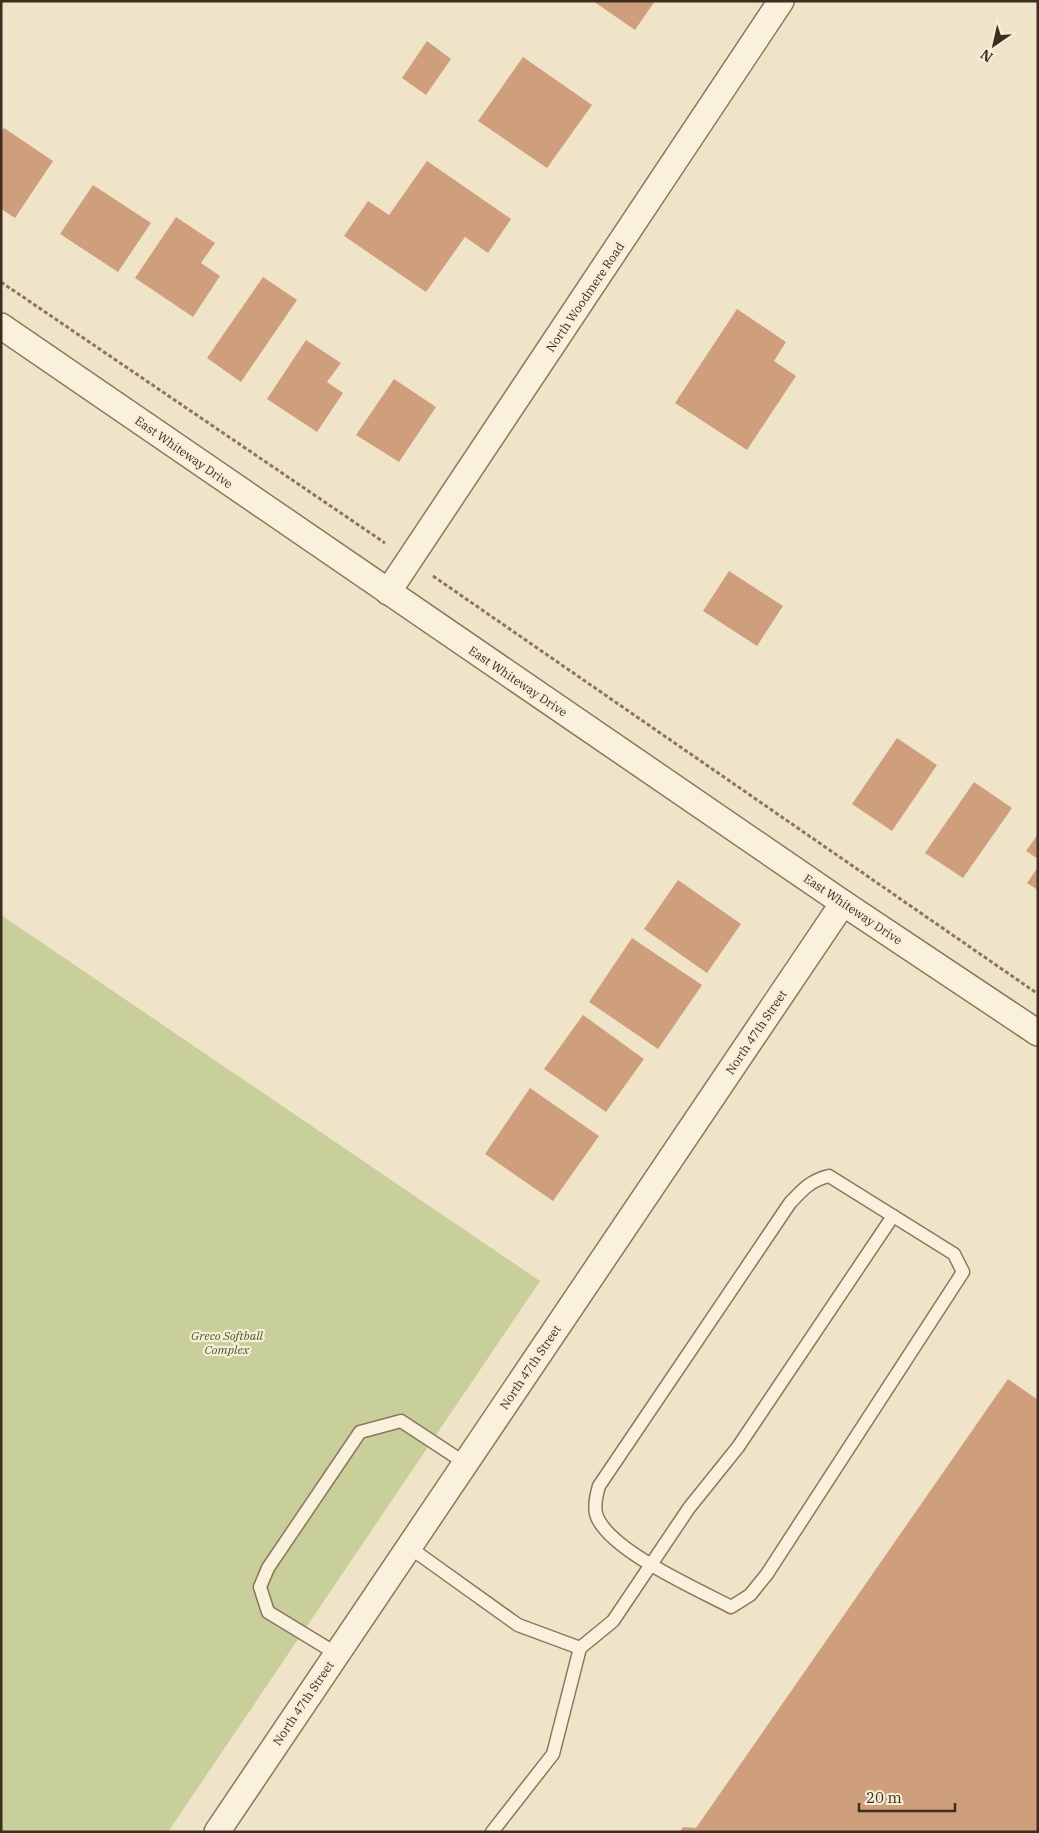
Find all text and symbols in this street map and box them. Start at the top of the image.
north arrow [969,20,1019,70]
text: N [977,45,996,66]
street label: North Woodmere Road [543,239,627,355]
street label: East Whiteway Drive [132,413,236,491]
street label: East Whiteway Drive [466,642,570,720]
street label: East Whiteway Drive [801,870,905,948]
street label: North 47th Street [722,987,790,1077]
street label: North 47th Street [496,1322,564,1412]
park label: Greco Softball Complex [191,1328,264,1357]
street label: North 47th Street [269,1658,337,1748]
scale bar [859,1780,955,1812]
text: 20 m [866,1788,902,1807]

